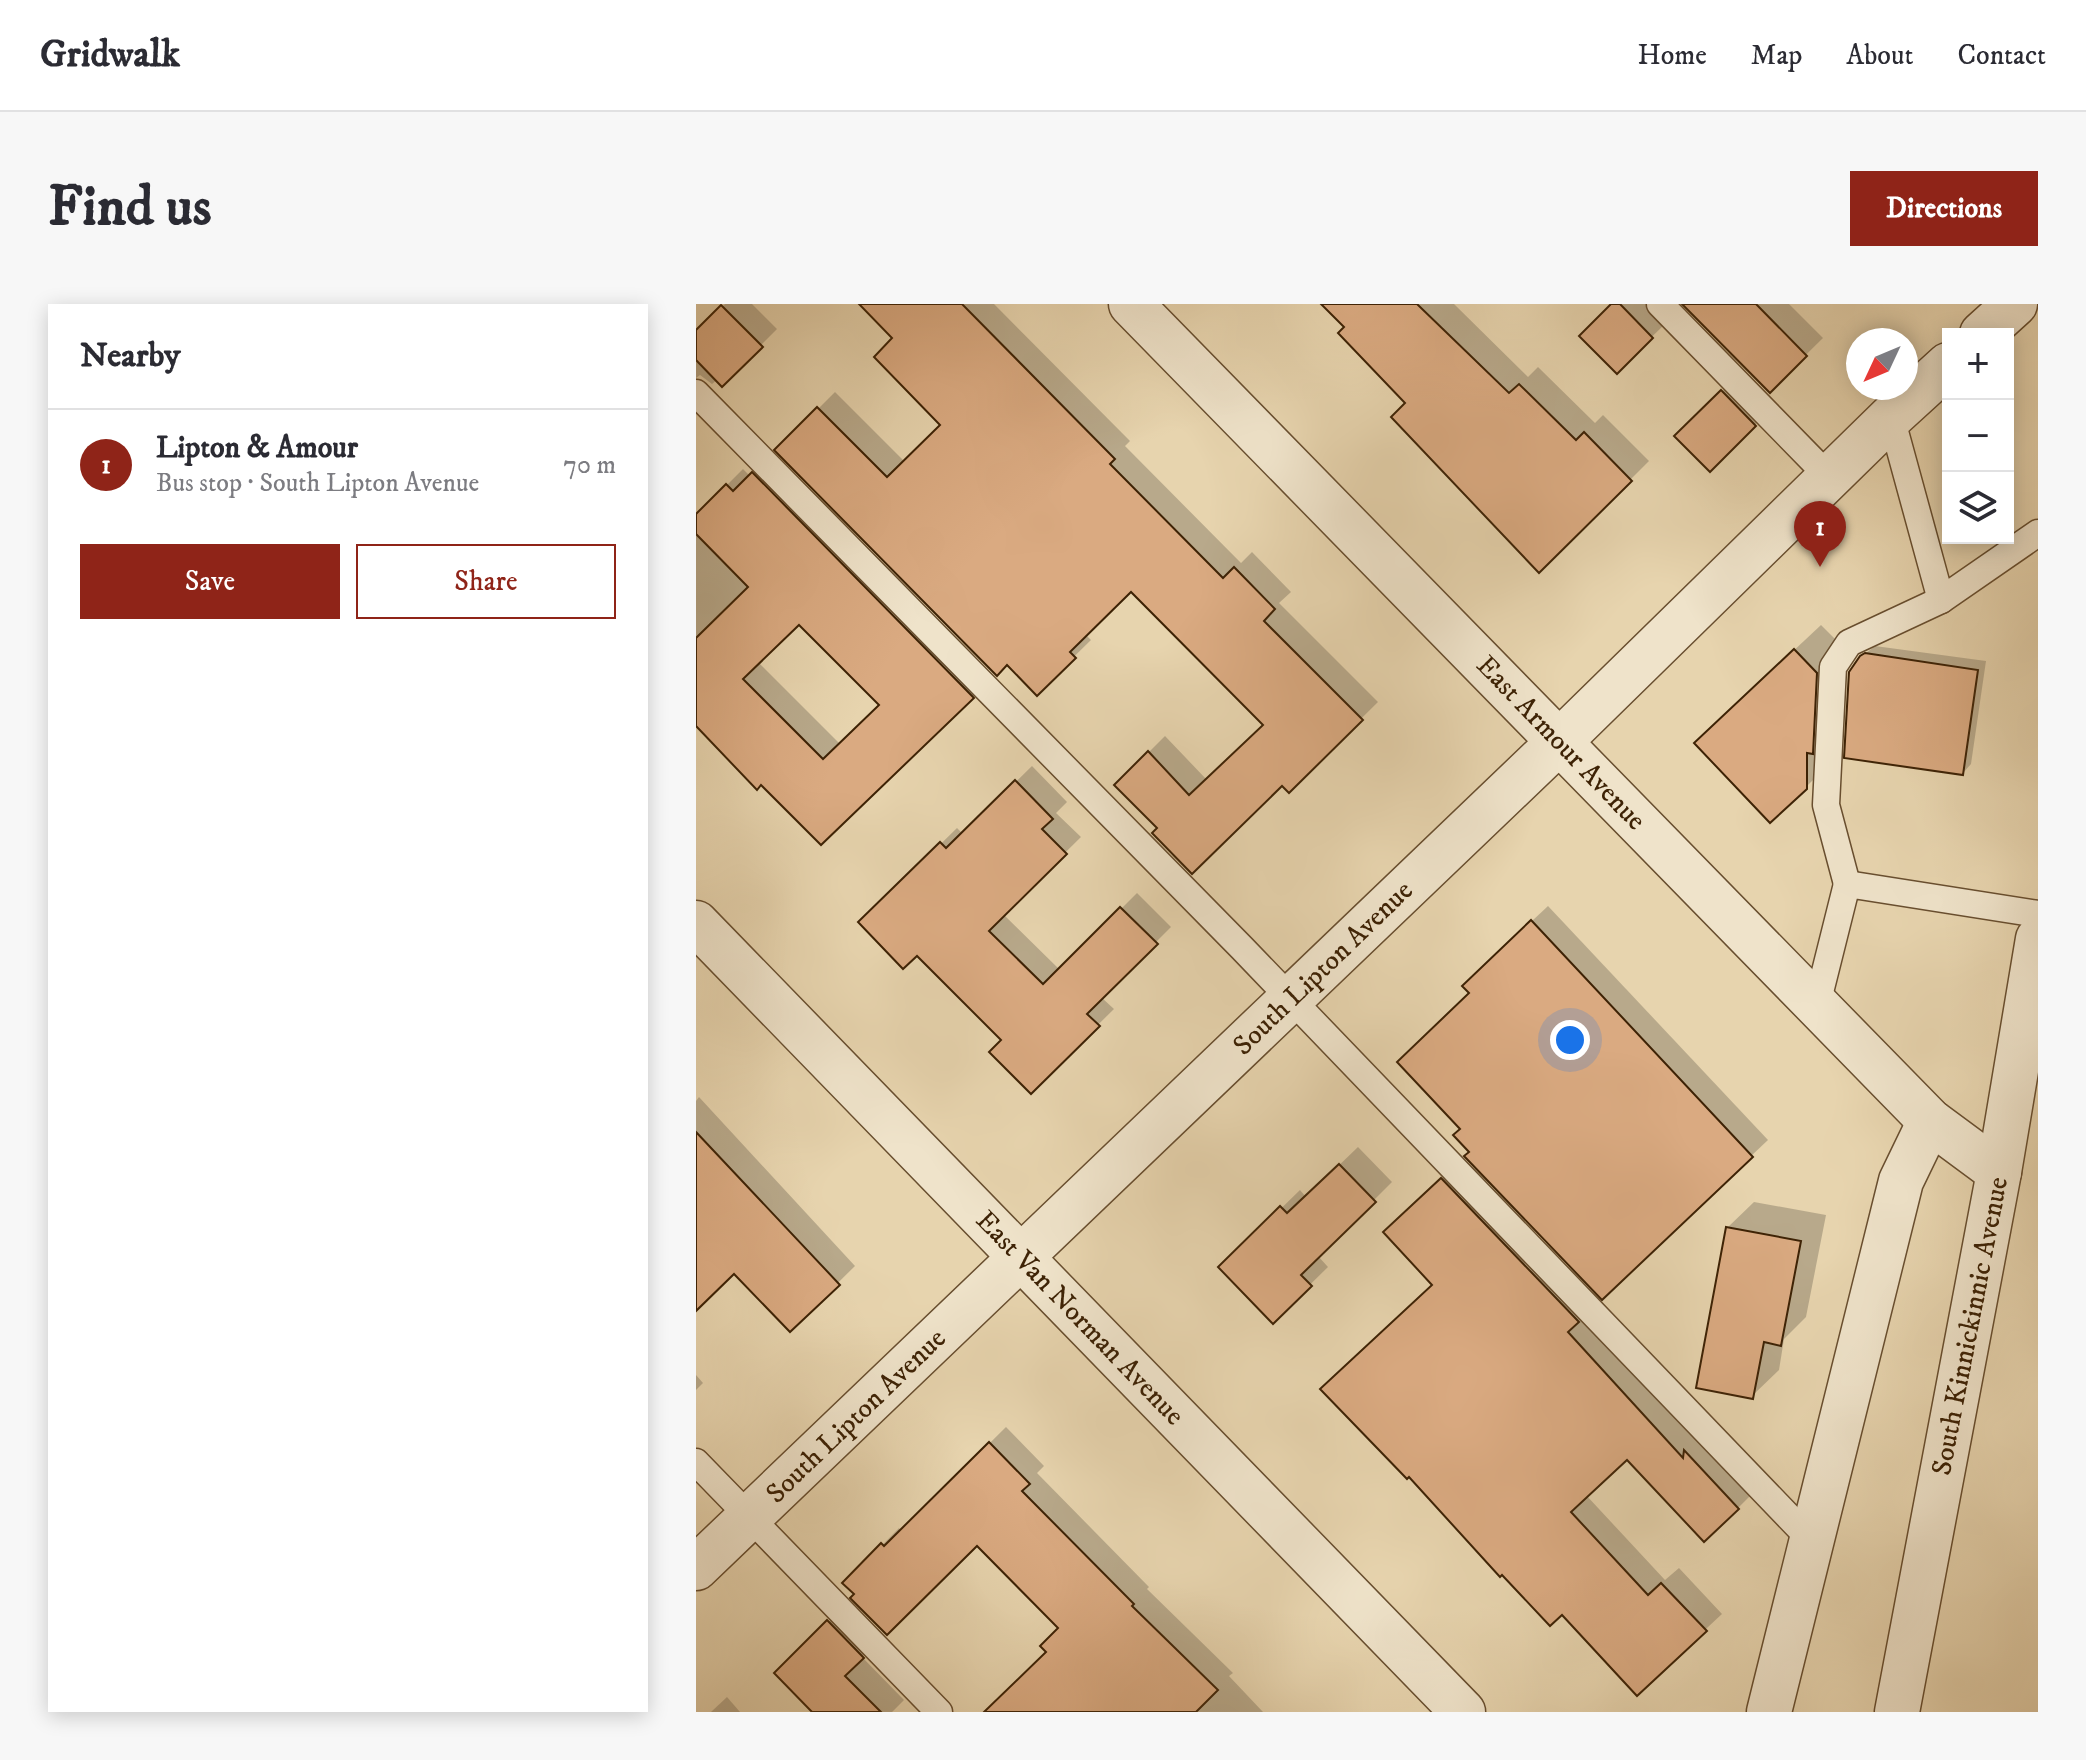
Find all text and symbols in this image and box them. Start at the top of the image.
text: Gridwalk [40,31,180,79]
text: Home [1638,38,1707,73]
text: Map [1751,38,1802,73]
text: About [1846,38,1913,73]
text: Contact [1957,38,2046,73]
button: Directions [1850,171,2038,246]
text: Find us [48,173,212,243]
north arrow [1846,328,1918,400]
map controls [1942,328,2014,544]
button: + [1942,328,2014,400]
text: Nearby [80,335,181,377]
button: − [1942,400,2014,472]
text: Lipton & Amour [156,430,358,467]
text: 1 [101,449,111,482]
text: 70 m [563,449,616,482]
text: Bus stop · South Lipton Avenue [156,467,479,500]
button: layers [1942,472,2014,544]
pin: 1 [1794,501,1846,567]
button: Save [80,544,340,619]
button: Share [356,544,616,619]
street label: East Armour Avenue [1469,648,1653,838]
street label: South Lipton Avenue [1226,873,1420,1063]
your location [1550,1020,1590,1060]
street label: South Kinnickinnic Avenue [1924,1174,2016,1478]
street label: East Van Norman Avenue [968,1203,1192,1433]
street label: South Lipton Avenue [759,1321,953,1511]

